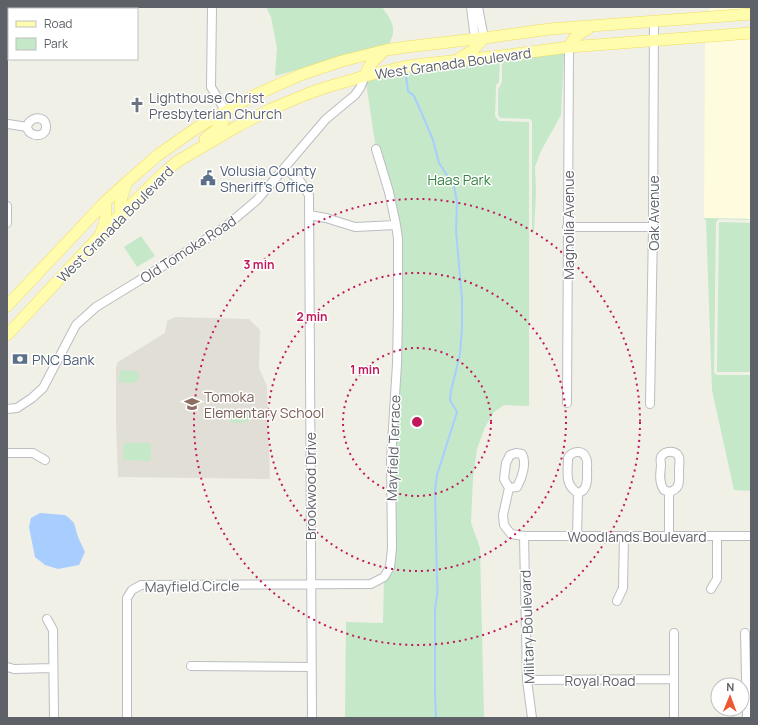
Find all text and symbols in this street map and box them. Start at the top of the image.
legend [8,8,138,60]
text: Road [44,15,72,32]
text: Park [44,35,69,52]
street label: West Granada Boulevard [374,43,532,83]
place label: Lighthouse Christ Presbyterian Church [149,88,282,123]
church icon: Lighthouse Christ Presbyterian Church [128,96,146,114]
place label: Volusia County Sheriff's Office [220,161,317,196]
street label: West Granada Boulevard [53,162,177,286]
public building icon: Volusia County Sheriff's Office [199,169,217,187]
park label: Haas Park [427,170,492,189]
street label: Magnolia Avenue [559,170,578,280]
street label: Oak Avenue [644,175,663,251]
street label: Old Tomoka Road [136,211,240,287]
text: 3 min [243,256,275,273]
text: 2 min [296,308,328,325]
bank icon: PNC Bank [11,350,29,368]
place label: PNC Bank [32,350,96,369]
text: 1 min [350,361,380,378]
place label: Tomoka Elementary School [204,387,324,422]
school or university icon: Tomoka Elementary School [183,395,201,413]
street label: Mayfield Terrace [382,395,404,501]
centre of rings [410,415,424,429]
street label: Brookwood Drive [301,432,320,540]
street label: Woodlands Boulevard [568,527,706,546]
street label: Military Boulevard [516,570,538,684]
street label: Mayfield Circle [144,576,240,596]
street label: Royal Road [565,671,635,690]
north arrow [710,677,750,717]
text: N [726,679,734,694]

